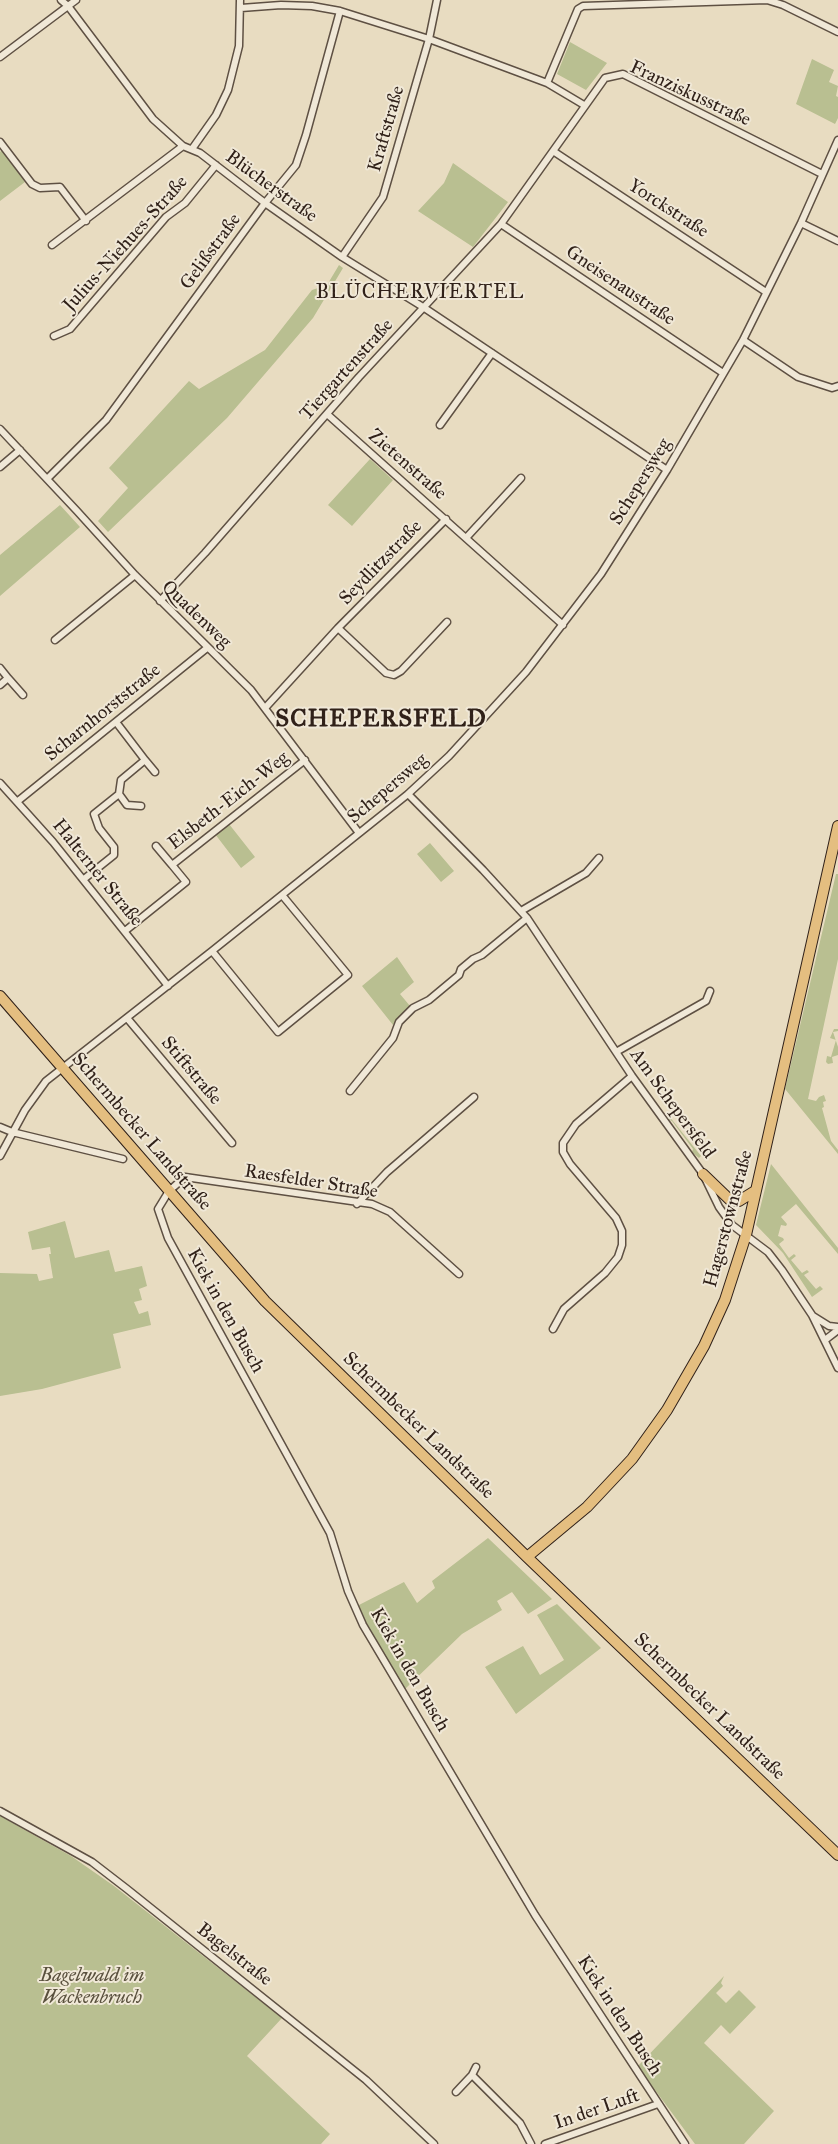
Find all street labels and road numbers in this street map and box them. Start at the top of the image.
street label: Franziskusstraße [626,56,754,132]
street label: Kraftstraße [364,83,410,175]
street label: Blücherstraße [221,146,321,228]
street label: Julius-Niehues-Straße [59,171,193,317]
street label: Yorckstraße [624,175,712,243]
street label: Gelißstraße [176,209,246,295]
street label: Gneisenaustraße [561,241,679,331]
street label: Tiergartenstraße [295,315,399,425]
street label: Zietenstraße [363,425,451,505]
street label: Schepersweg [605,434,677,530]
street label: Seydlitzstraße [335,516,427,610]
street label: Quadenweg [156,576,236,654]
street label: Scharnhorststraße [40,659,166,767]
street label: Elsbeth-Eich-Weg [164,747,294,855]
street label: Schepersweg [343,749,433,829]
street label: Halterner Straße [47,815,147,931]
street label: Stiftstraße [156,1032,226,1110]
street label: Am Schepersfeld [624,1045,720,1163]
street label: Schermbecker Landstraße [66,1048,216,1216]
street label: Hagerstownstraße [700,1148,758,1290]
street label: Raesfelder Straße [243,1160,379,1204]
street label: Kiek in den Busch [181,1245,269,1377]
street label: Schermbecker Landstraße [338,1348,498,1504]
street label: Kiek in den Busch [364,1604,454,1736]
street label: Schermbecker Landstraße [629,1629,789,1785]
street label: Bagelstraße [192,1919,276,1991]
street label: Kiek in den Busch [572,1952,666,2080]
street label: In der Luft [551,2085,643,2135]

